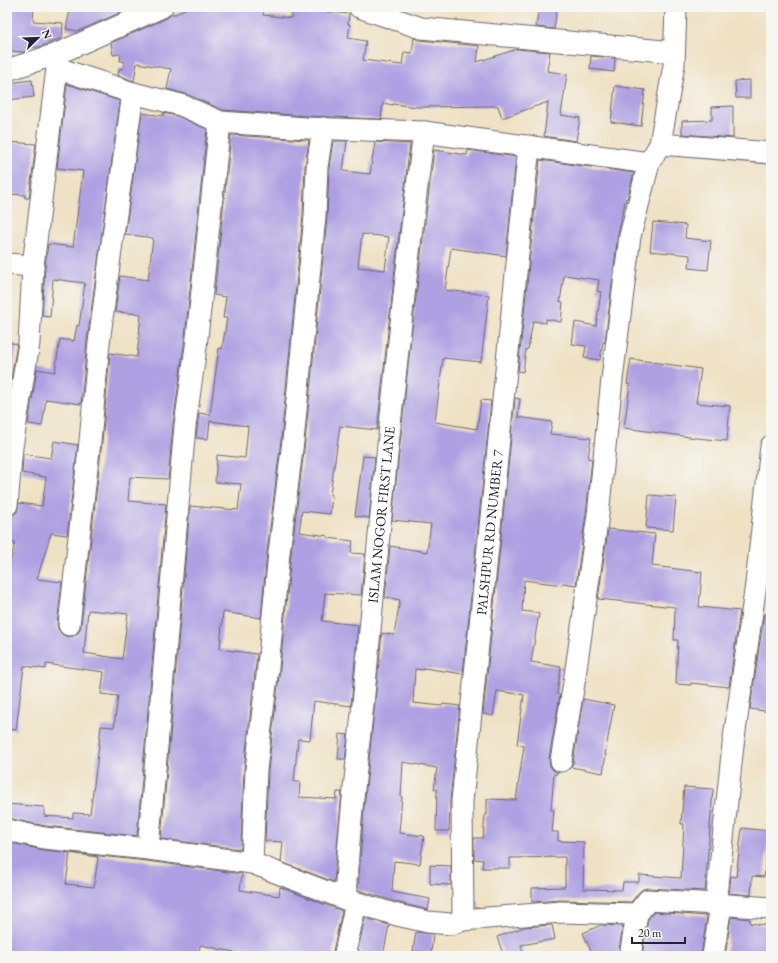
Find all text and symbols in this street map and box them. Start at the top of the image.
north arrow [18,18,58,58]
text: N [39,27,55,41]
street label: ISLAM NOGOR FIRST LANE [364,425,399,604]
street label: PALSHPUR RD NUMBER 7 [472,449,507,616]
scale bar [632,919,685,945]
text: 20 m [638,925,662,941]

